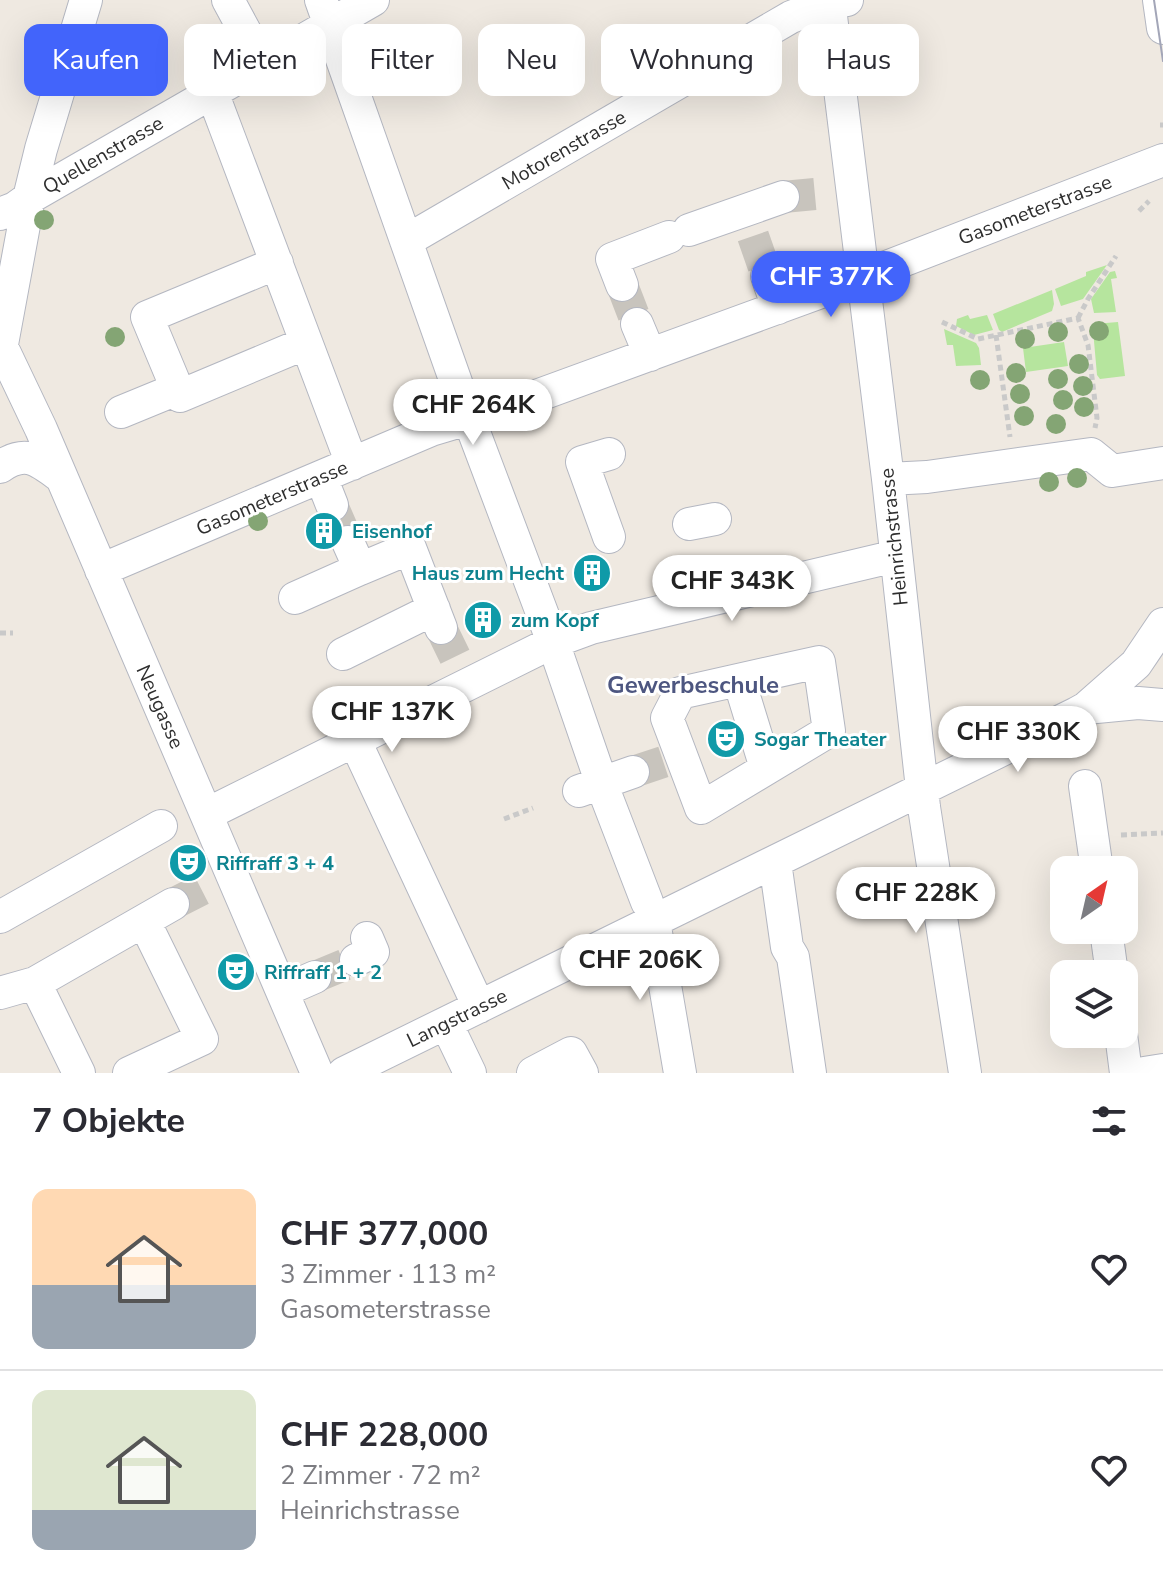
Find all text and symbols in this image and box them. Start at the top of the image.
chip: Kaufen [24,24,168,96]
chip: Mieten [184,24,326,96]
chip: Filter [342,24,462,96]
chip: Neu [478,24,585,96]
chip: Wohnung [601,24,782,96]
chip: Haus [798,24,919,96]
street label: Motorenstrasse [497,104,631,196]
street label: Quellenstrasse [38,110,168,200]
street label: Gasometerstrasse [954,168,1116,252]
pin: CHF 377K [748,251,914,319]
text: CHF 377K [769,259,893,294]
pin: CHF 264K [390,379,556,447]
text: CHF 264K [411,387,535,422]
street label: Gasometerstrasse [192,454,352,542]
street label: Heinrichstrasse [873,467,915,607]
building icon: Eisenhof [303,510,345,552]
place label: Eisenhof [352,518,432,545]
building icon: Haus zum Hecht [571,552,613,594]
pin: CHF 343K [649,555,815,623]
place label: Haus zum Hecht [412,560,564,587]
text: CHF 343K [670,563,794,598]
building icon: zum Kopf [462,599,504,641]
place label: zum Kopf [511,607,599,634]
street label: Neugasse [130,661,190,753]
district label: Gewerbeschule [607,669,779,701]
pin: CHF 137K [309,686,475,754]
text: CHF 137K [330,694,454,729]
pin: CHF 330K [935,706,1101,774]
text: CHF 330K [956,714,1080,749]
theatre icon: Sogar Theater [705,718,747,760]
place label: Sogar Theater [754,726,887,753]
theatre icon: Riffraff 3 + 4 [167,842,209,884]
place label: Riffraff 3 + 4 [216,850,334,877]
north arrow [1050,856,1138,944]
map controls [1050,856,1138,1048]
pin: CHF 228K [833,867,999,935]
text: CHF 228K [854,875,978,910]
pin: CHF 206K [557,934,723,1002]
text: CHF 206K [578,942,702,977]
theatre icon: Riffraff 1 + 2 [215,951,257,993]
place label: Riffraff 1 + 2 [264,959,382,986]
button: layers [1050,960,1138,1048]
street label: Langstrasse [402,982,512,1054]
text: 7 Objekte [32,1098,185,1144]
icon: filters [1087,1099,1131,1143]
text: CHF 377,000 [280,1211,489,1257]
icon: home [96,1221,192,1317]
icon: heart [1087,1247,1131,1291]
text: 3 Zimmer · 113 m² [280,1257,496,1292]
text: Gasometerstrasse [280,1292,491,1327]
text: CHF 228,000 [280,1412,489,1458]
icon: home [96,1422,192,1518]
icon: heart [1087,1448,1131,1492]
text: 2 Zimmer · 72 m² [280,1458,481,1493]
text: Heinrichstrasse [280,1493,460,1528]

